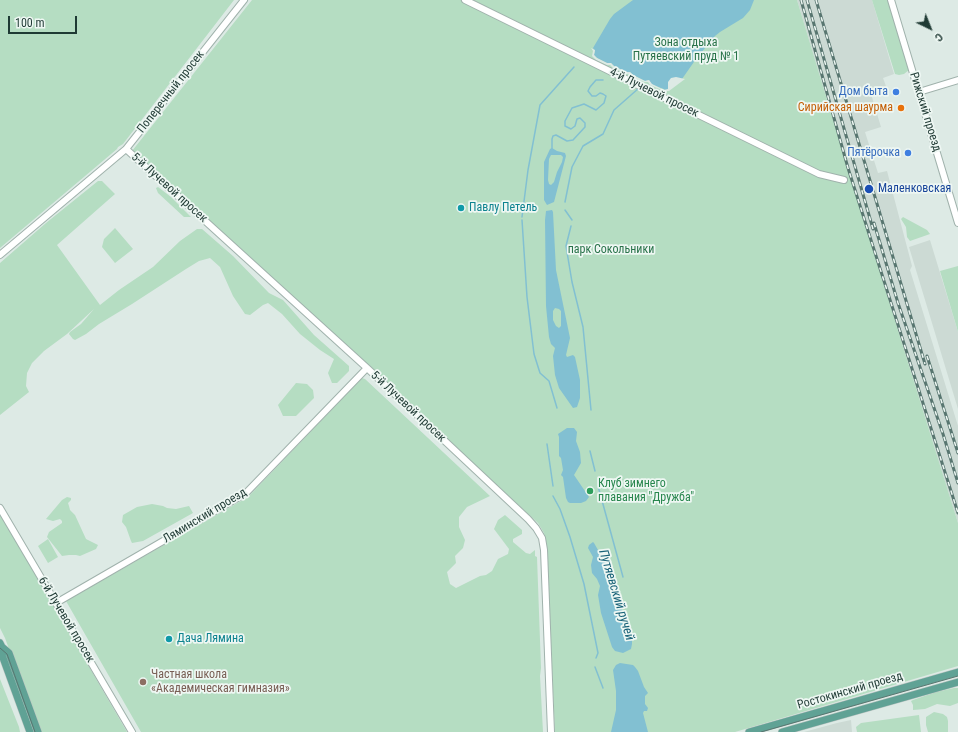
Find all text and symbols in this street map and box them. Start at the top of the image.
scale bar [10,8,79,34]
north arrow [910,8,950,48]
text: 100 m [15,16,45,30]
text: С [932,30,945,44]
park label: Зона отдыха Путяевский пруд № 1 [633,36,739,64]
street label: Поперечный просек [134,48,208,136]
street label: 4-й Лучевой просек [607,65,701,121]
street label: Рижский проезд [906,71,944,153]
place label: Дом быта [839,85,888,99]
marker: Дом быта [891,87,901,97]
place label: Сирийская шаурма [798,101,893,115]
marker: Сирийская шаурма [896,103,906,113]
place label: Пятёрочка [847,146,900,160]
marker: Пятёрочка [903,148,913,158]
street label: 5-й Лучевой просек [128,150,210,226]
place label: Маленковская [878,182,951,196]
marker: Маленковская [863,183,875,195]
place label: Павлу Петель [469,201,537,215]
marker: Павлу Петель [456,203,466,213]
park label: парк Сокольники [568,243,654,257]
street label: 5-й Лучевой просек [367,369,449,445]
place label: Клуб зимнего плавания "Дружба" [598,477,694,505]
street label: Ляминский проезд [161,485,249,547]
marker: Клуб зимнего плавания "Дружба" [585,486,595,496]
water label: Путяевский ручей [595,548,637,642]
street label: 6-й Лучевой просек [35,575,97,665]
place label: Дача Лямина [177,632,244,646]
marker: Дача Лямина [164,634,174,644]
place label: Частная школа «Академическая гимназия» [151,668,290,696]
street label: Ростокинский проезд [796,669,904,713]
marker: Частная школа «Академическая гимназия» [138,677,148,687]

